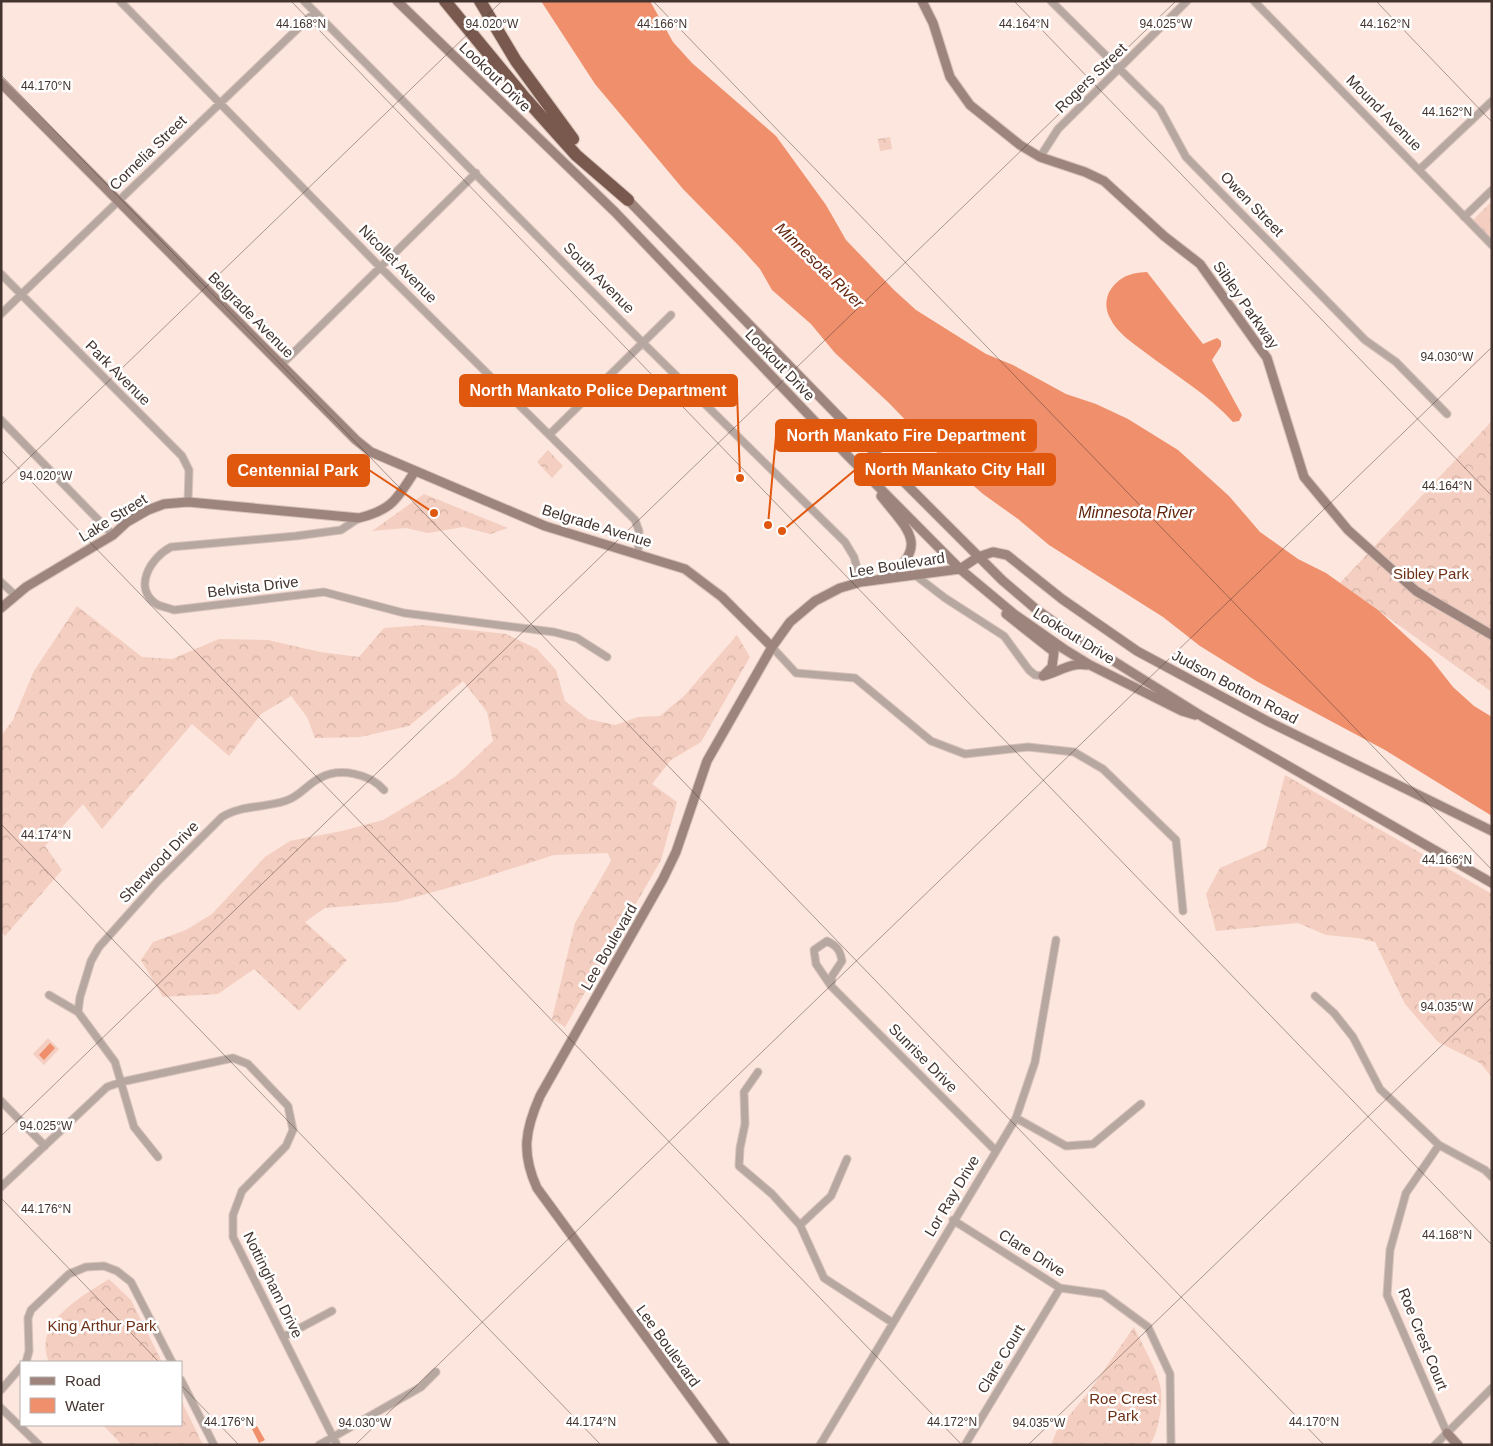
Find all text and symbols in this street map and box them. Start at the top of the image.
text: 44.168°N [276,17,326,31]
text: 94.020°W [466,17,519,31]
text: 44.166°N [637,17,687,31]
text: 44.164°N [999,17,1049,31]
text: 94.025°W [1140,17,1193,31]
text: 44.162°N [1360,17,1410,31]
street label: Lookout Drive [456,38,535,115]
street label: Rogers Street [1051,39,1130,116]
street label: Mound Avenue [1343,71,1426,154]
text: 44.170°N [21,79,71,93]
text: 44.162°N [1422,105,1472,119]
street label: Cornelia Street [106,111,190,194]
street label: Owen Street [1217,168,1288,240]
water label: Minnesota River [772,219,868,312]
street label: Nicollet Avenue [356,221,441,306]
street label: South Avenue [560,239,638,317]
street label: Sibley Parkway [1210,258,1283,352]
street label: Belgrade Avenue [205,268,298,361]
street label: Lookout Drive [742,325,819,404]
street label: Park Avenue [82,337,154,409]
text: 94.030°W [1421,350,1474,364]
callout: North Mankato Police Department [460,375,737,406]
text: North Mankato Police Department [470,382,727,399]
callout: North Mankato Fire Department [776,420,1036,451]
text: North Mankato Fire Department [786,427,1026,444]
callout: North Mankato City Hall [855,454,1055,485]
callout: Centennial Park [228,455,369,486]
text: North Mankato City Hall [865,461,1045,478]
text: Centennial Park [238,462,359,479]
text: 94.020°W [20,469,73,483]
text: 44.164°N [1422,479,1472,493]
street label: Lake Street [76,490,150,545]
street label: Belgrade Avenue [540,501,654,550]
water label: Minnesota River [1078,504,1194,521]
street label: Lee Boulevard [848,549,946,580]
park label: Sibley Park [1393,565,1469,582]
street label: Belvista Drive [206,572,299,601]
street label: Lookout Drive [1031,604,1118,667]
street label: Judson Bottom Road [1169,646,1301,727]
street label: Sherwood Drive [115,817,202,906]
text: 44.174°N [21,828,71,842]
text: 44.166°N [1422,853,1472,867]
street label: Lee Boulevard [577,901,640,993]
text: 94.035°W [1421,1000,1474,1014]
street label: Sunrise Drive [886,1020,961,1095]
text: 94.025°W [20,1119,73,1133]
street label: Lor Ray Drive [921,1152,982,1239]
text: 44.176°N [21,1202,71,1216]
street label: Clare Drive [996,1225,1069,1280]
text: 44.168°N [1422,1228,1472,1242]
street label: Nottingham Drive [240,1229,306,1341]
street label: Roe Crest Court [1395,1285,1452,1393]
street label: Lee Boulevard [633,1302,704,1390]
park label: King Arthur Park [47,1317,157,1334]
street label: Clare Court [974,1321,1028,1396]
legend [20,1361,182,1426]
text: Road [65,1372,101,1389]
park label: Roe Crest Park [1089,1390,1158,1424]
text: Water [65,1397,104,1414]
text: 44.176°N [204,1415,254,1429]
text: 44.174°N [566,1415,616,1429]
text: 44.172°N [927,1415,977,1429]
text: 44.170°N [1289,1415,1339,1429]
text: 94.030°W [339,1416,392,1430]
text: 94.035°W [1013,1416,1066,1430]

